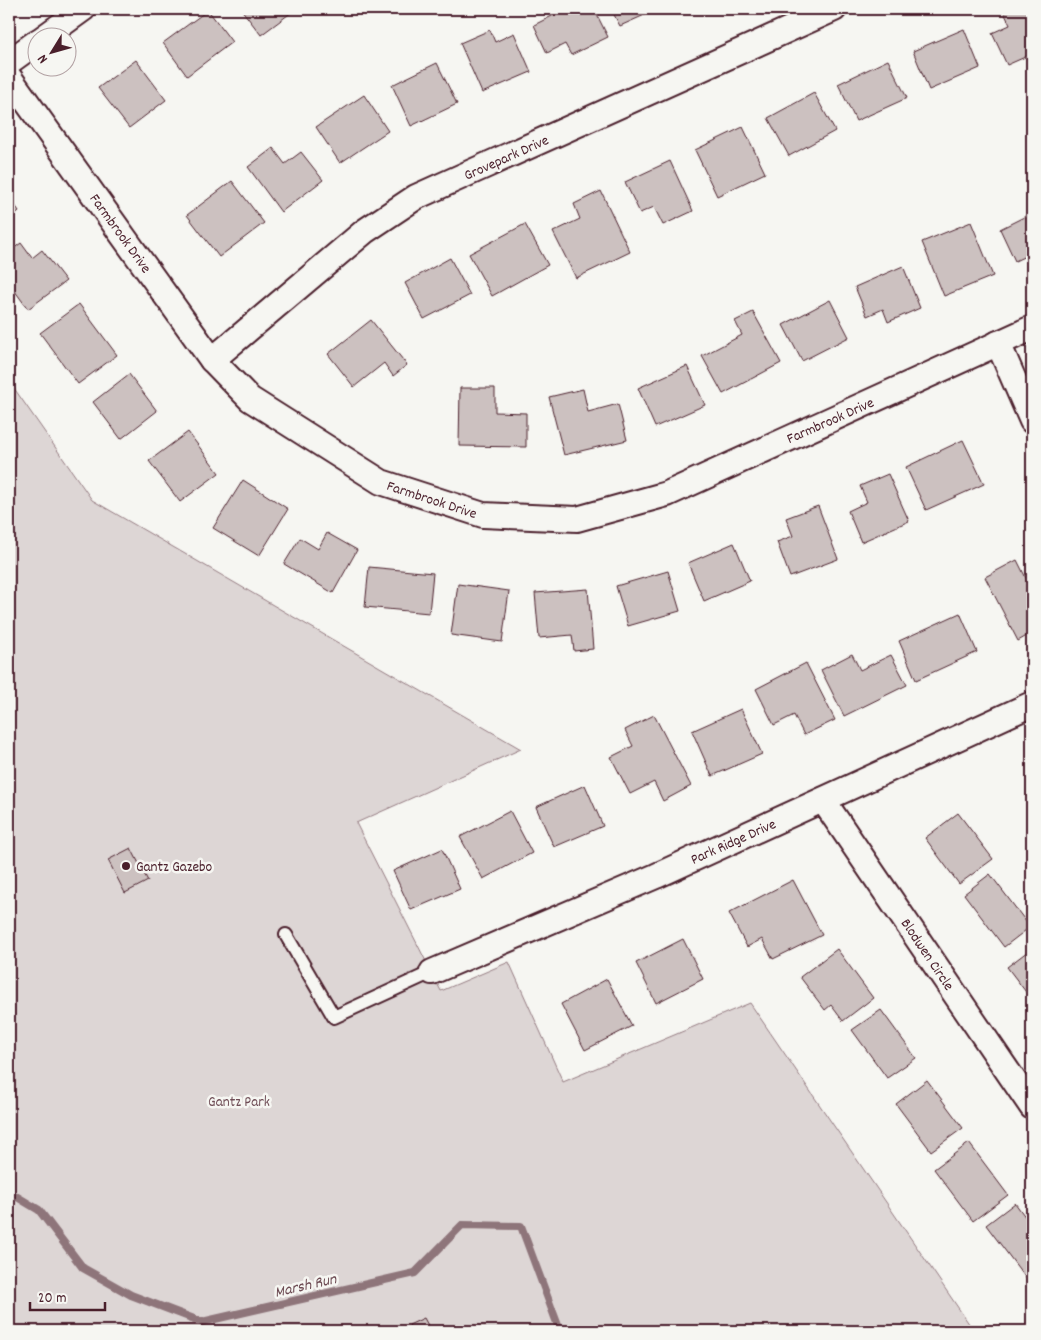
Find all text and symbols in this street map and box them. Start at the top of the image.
north arrow [28,28,78,78]
text: N [33,50,53,67]
street label: Grovepark Drive [461,130,553,187]
street label: Farmbrook Drive [83,190,156,279]
street label: Farmbrook Drive [784,393,878,451]
street label: Farmbrook Drive [384,476,480,526]
street label: Park Ridge Drive [688,814,780,872]
place label: Gantz Gazebo [136,857,213,879]
marker: Gantz Gazebo [120,860,132,872]
street label: Blodwen Circle [894,915,959,996]
park label: Gantz Park [208,1092,270,1114]
water label: Marsh Run [272,1268,339,1305]
scale bar [30,1280,105,1312]
text: 20 m [38,1288,66,1310]

